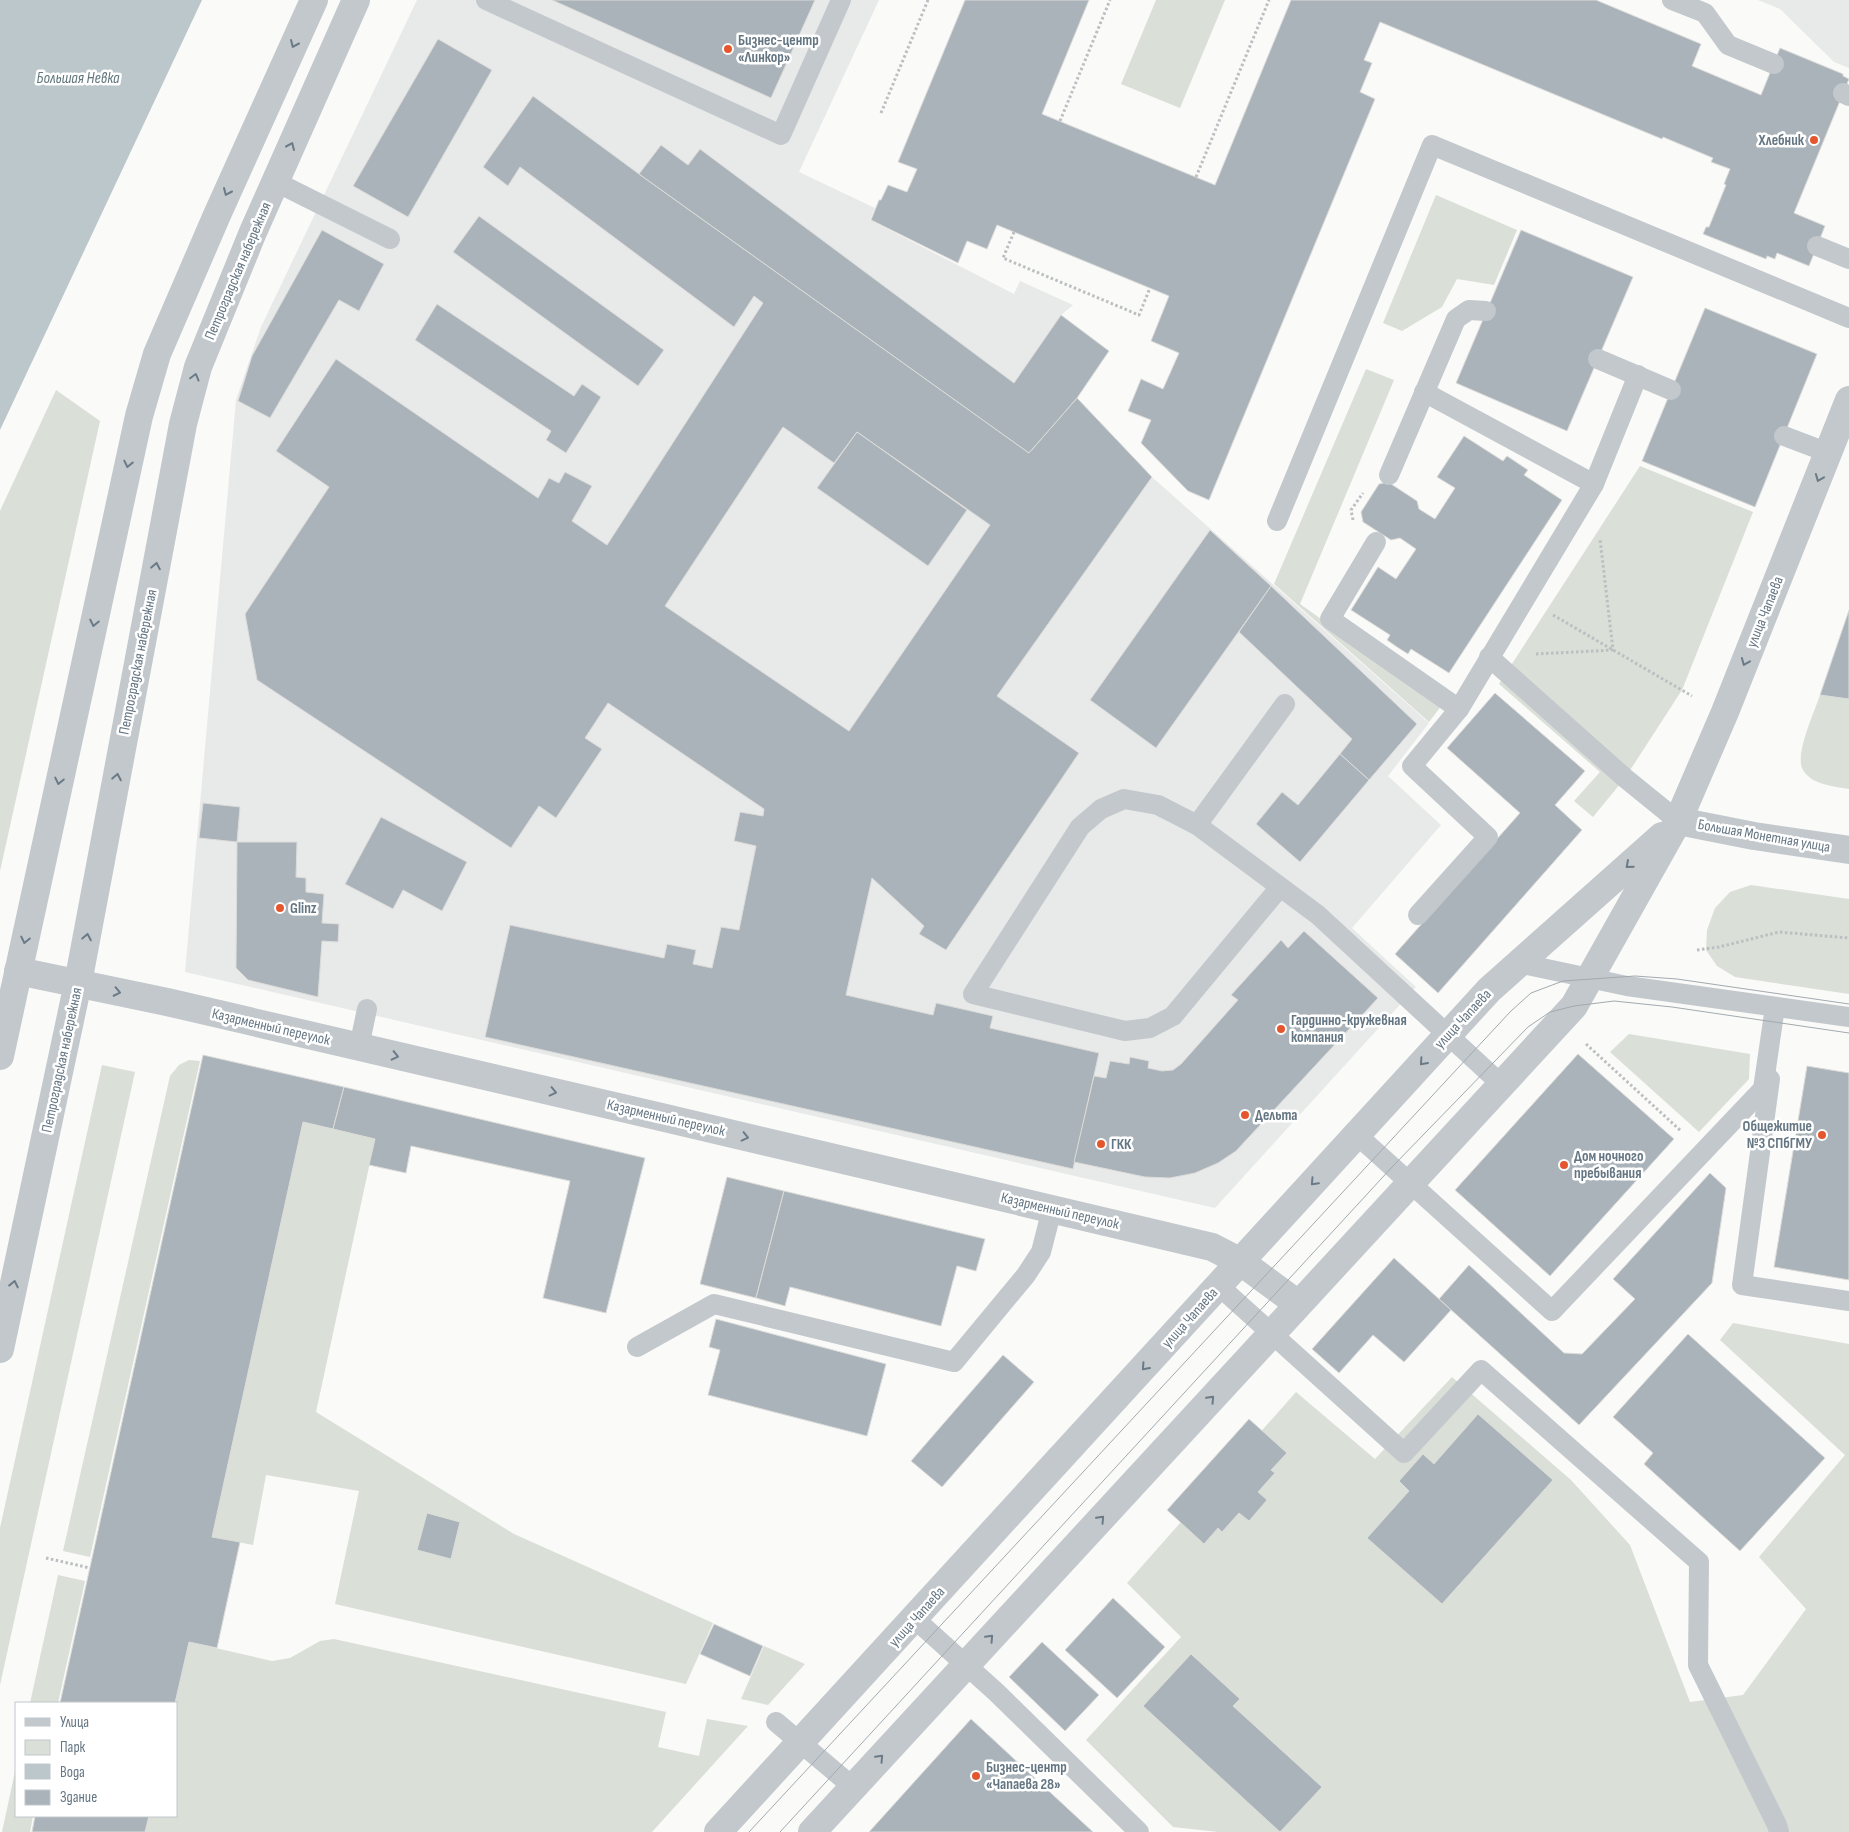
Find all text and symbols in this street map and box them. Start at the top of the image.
place label: Бизнес-центр «Линкор» [738,31,819,67]
one-way arrow [289,39,300,48]
marker: Бизнес-центр «Линкор» [722,43,734,55]
water label: Большая Невка [37,69,120,88]
place label: Хлебник [1758,131,1805,150]
marker: Хлебник [1808,134,1820,146]
one-way arrow [285,142,296,151]
one-way arrow [222,187,233,196]
street label: Петроградская набережная [200,199,276,343]
one-way arrow [189,372,200,381]
one-way arrow [123,459,134,468]
one-way arrow [1814,474,1824,482]
one-way arrow [151,561,161,570]
street label: улица Чапаева [1742,573,1788,650]
street label: Петроградская набережная [115,588,161,736]
one-way arrow [89,618,100,627]
one-way arrow [1741,657,1751,666]
one-way arrow [111,772,122,781]
one-way arrow [54,777,65,786]
street label: Большая Монетная улица [1696,815,1832,857]
one-way arrow [1625,859,1634,868]
place label: Glinz [290,899,317,918]
marker: Glinz [274,902,286,914]
one-way arrow [82,932,92,941]
one-way arrow [20,936,30,945]
street label: улица Чапаева [1430,985,1496,1053]
street label: Петроградская набережная [37,986,87,1134]
one-way arrow [113,986,121,997]
street label: Казарменный переулок [210,1004,332,1050]
place label: Гардинно-кружевная компания [1291,1011,1407,1047]
marker: Гардинно-кружевная компания [1275,1023,1287,1035]
one-way arrow [390,1050,399,1061]
one-way arrow [1420,1057,1429,1066]
one-way arrow [549,1086,558,1097]
street label: Казарменный переулок [605,1095,727,1141]
place label: Дельта [1255,1106,1297,1125]
marker: Дельта [1239,1109,1251,1121]
place label: Общежитие №3 СПбГМУ [1743,1117,1812,1153]
marker: Общежитие №3 СПбГМУ [1816,1129,1828,1141]
one-way arrow [741,1131,750,1142]
place label: ГКК [1111,1135,1132,1154]
marker: ГКК [1095,1138,1107,1150]
place label: Дом ночного пребывания [1574,1147,1644,1183]
marker: Дом ночного пребывания [1558,1159,1570,1171]
one-way arrow [1311,1177,1320,1186]
street label: Казарменный переулок [999,1188,1121,1234]
one-way arrow [8,1280,19,1288]
street label: улица Чапаева [1158,1284,1222,1352]
one-way arrow [1142,1362,1151,1371]
one-way arrow [1205,1396,1214,1405]
one-way arrow [1095,1515,1104,1524]
street label: улица Чапаева [885,1583,949,1651]
one-way arrow [985,1635,994,1644]
legend [15,1702,178,1817]
text: Улица [60,1713,89,1732]
text: Парк [60,1738,86,1757]
one-way arrow [874,1754,883,1763]
place label: Бизнес-центр «Чапаева 28» [986,1758,1067,1794]
text: Вода [60,1763,85,1782]
marker: Бизнес-центр «Чапаева 28» [970,1770,982,1782]
text: Здание [60,1788,97,1807]

